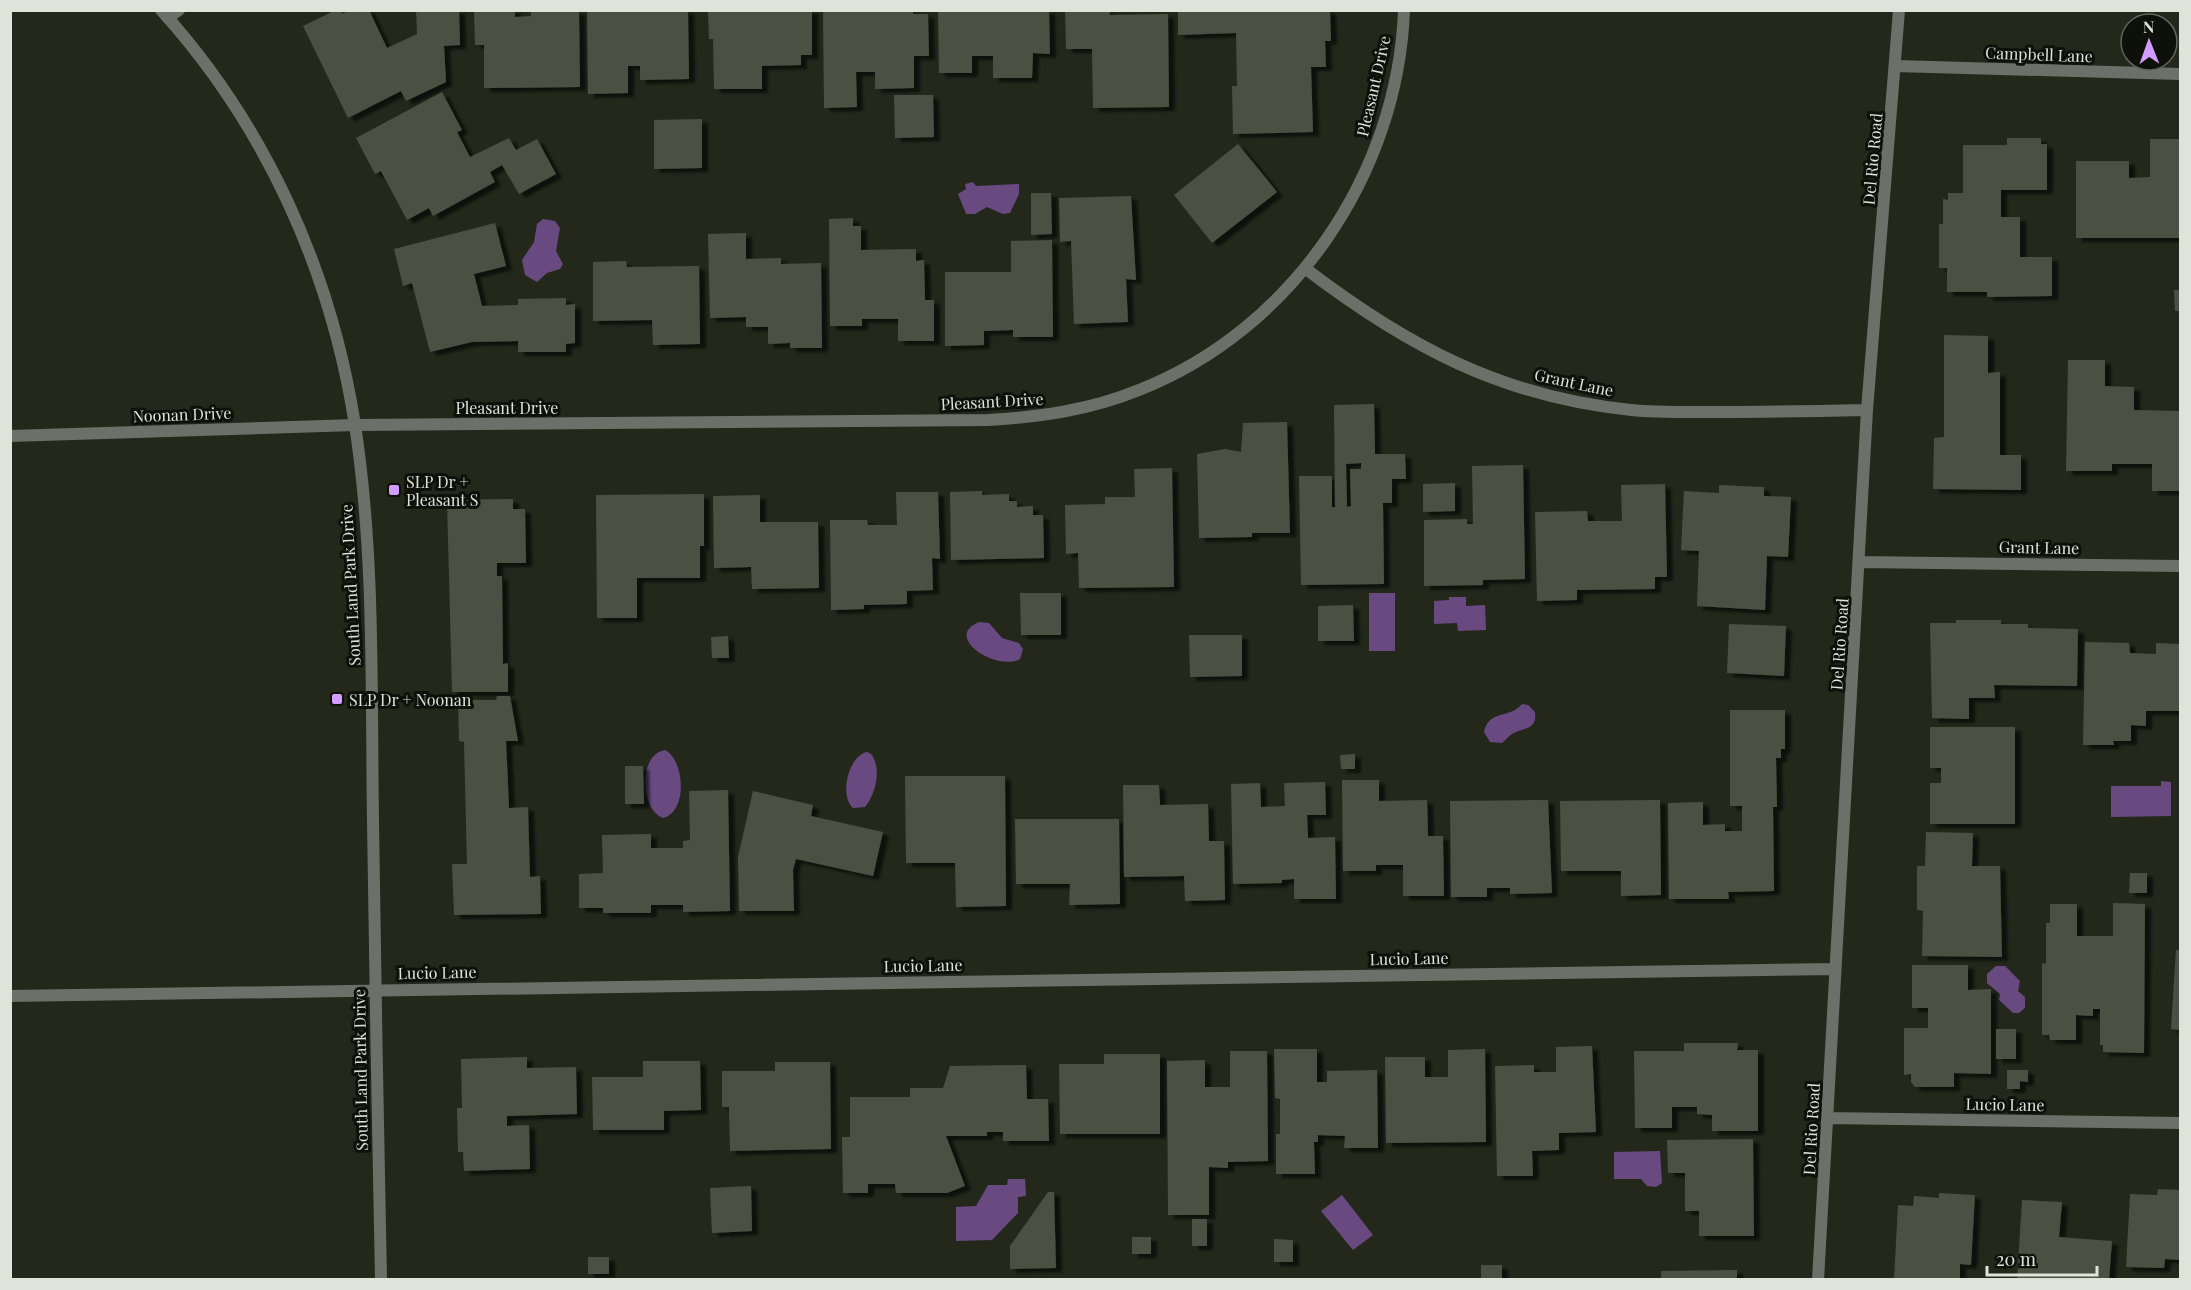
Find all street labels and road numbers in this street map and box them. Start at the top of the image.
street label: Pleasant Drive [1351,34,1395,138]
street label: Campbell Lane [1985,42,2093,66]
street label: Del Rio Road [1858,112,1886,206]
street label: Grant Lane [1533,363,1615,401]
street label: Pleasant Drive [940,388,1044,414]
street label: Pleasant Drive [456,397,558,418]
street label: Noonan Drive [132,402,232,426]
street label: South Land Park Drive [335,504,365,666]
street label: Grant Lane [1999,536,2079,558]
street label: Del Rio Road [1825,597,1853,691]
street label: Lucio Lane [1369,947,1449,969]
street label: Lucio Lane [883,954,963,976]
street label: Lucio Lane [397,961,477,983]
street label: South Land Park Drive [348,989,372,1151]
street label: Del Rio Road [1798,1082,1824,1176]
street label: Lucio Lane [1965,1093,2045,1115]

